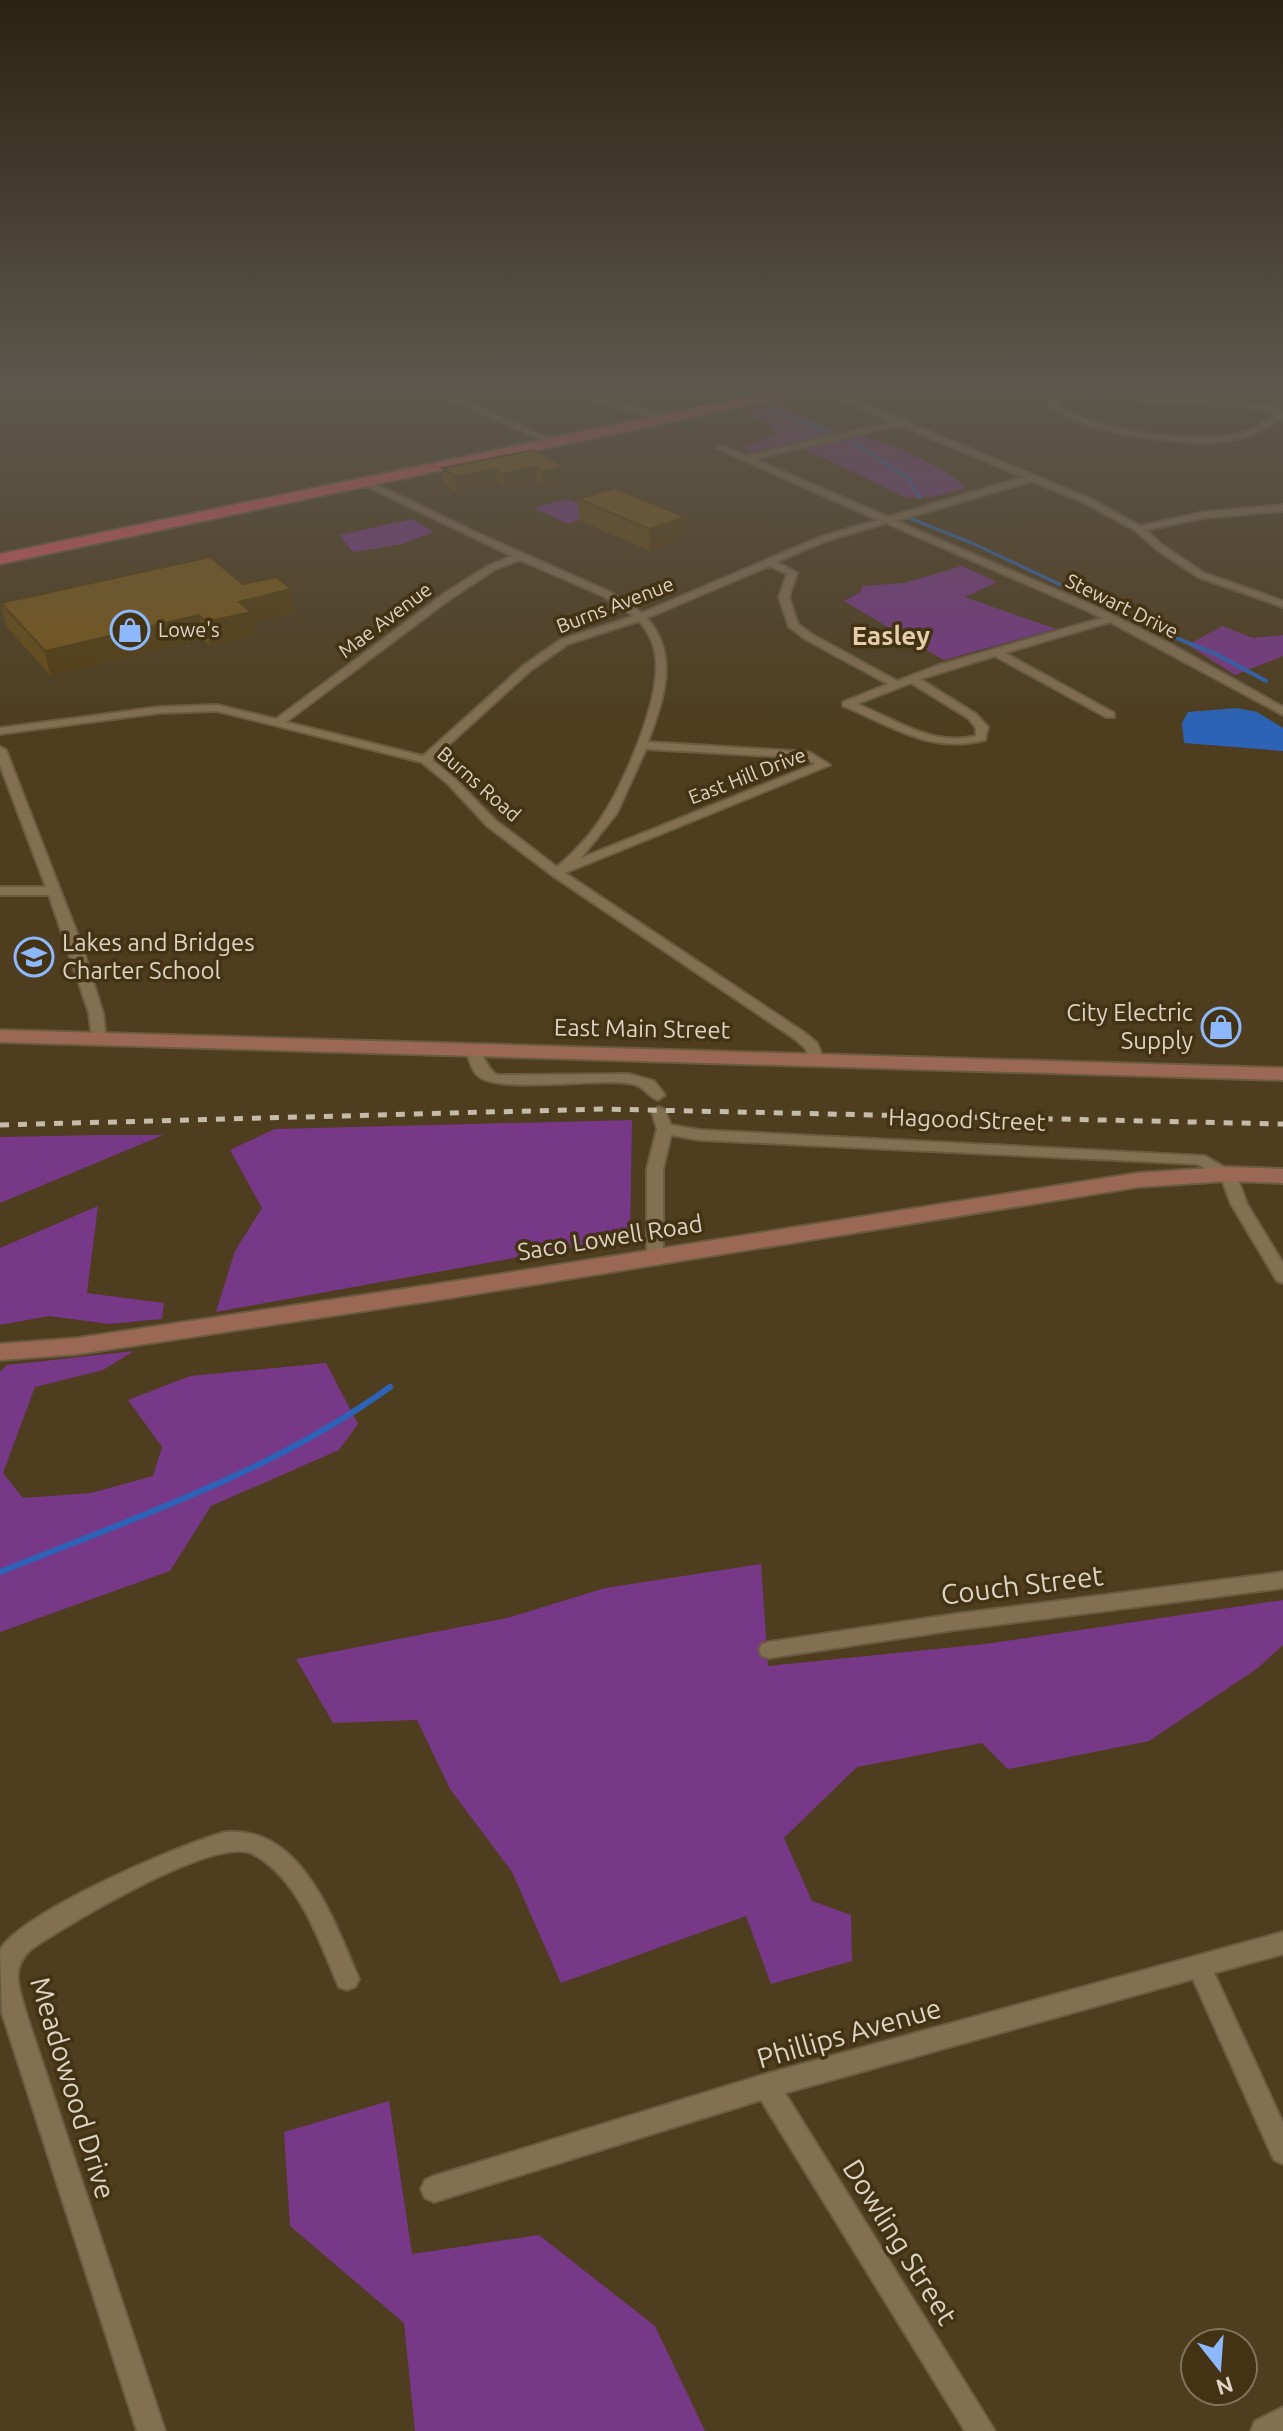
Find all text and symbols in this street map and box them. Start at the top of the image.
street label: Stewart Drive [1062,568,1182,643]
street label: Burns Avenue [553,572,677,637]
street label: Mae Avenue [334,577,436,662]
shop icon: Lowe's [109,609,151,651]
place label: Lowe's [158,618,220,641]
district label: Easley [852,621,930,650]
street label: Burns Road [433,741,526,826]
street label: East Hill Drive [685,743,809,808]
place label: Lakes and Bridges Charter School [62,929,255,984]
school or university icon: Lakes and Bridges Charter School [13,936,55,978]
place label: City Electric Supply [1066,999,1193,1054]
shop icon: City Electric Supply [1200,1006,1242,1048]
street label: East Main Street [554,1013,731,1044]
street label: Hagood Street [888,1103,1047,1136]
street label: Saco Lowell Road [515,1210,704,1265]
street label: Couch Street [939,1559,1105,1610]
street label: Meadowood Drive [25,1973,122,2203]
street label: Phillips Avenue [753,1991,945,2074]
street label: Dowling Street [837,2154,964,2330]
north arrow [1179,2327,1259,2407]
text: N [1213,2372,1237,2401]

